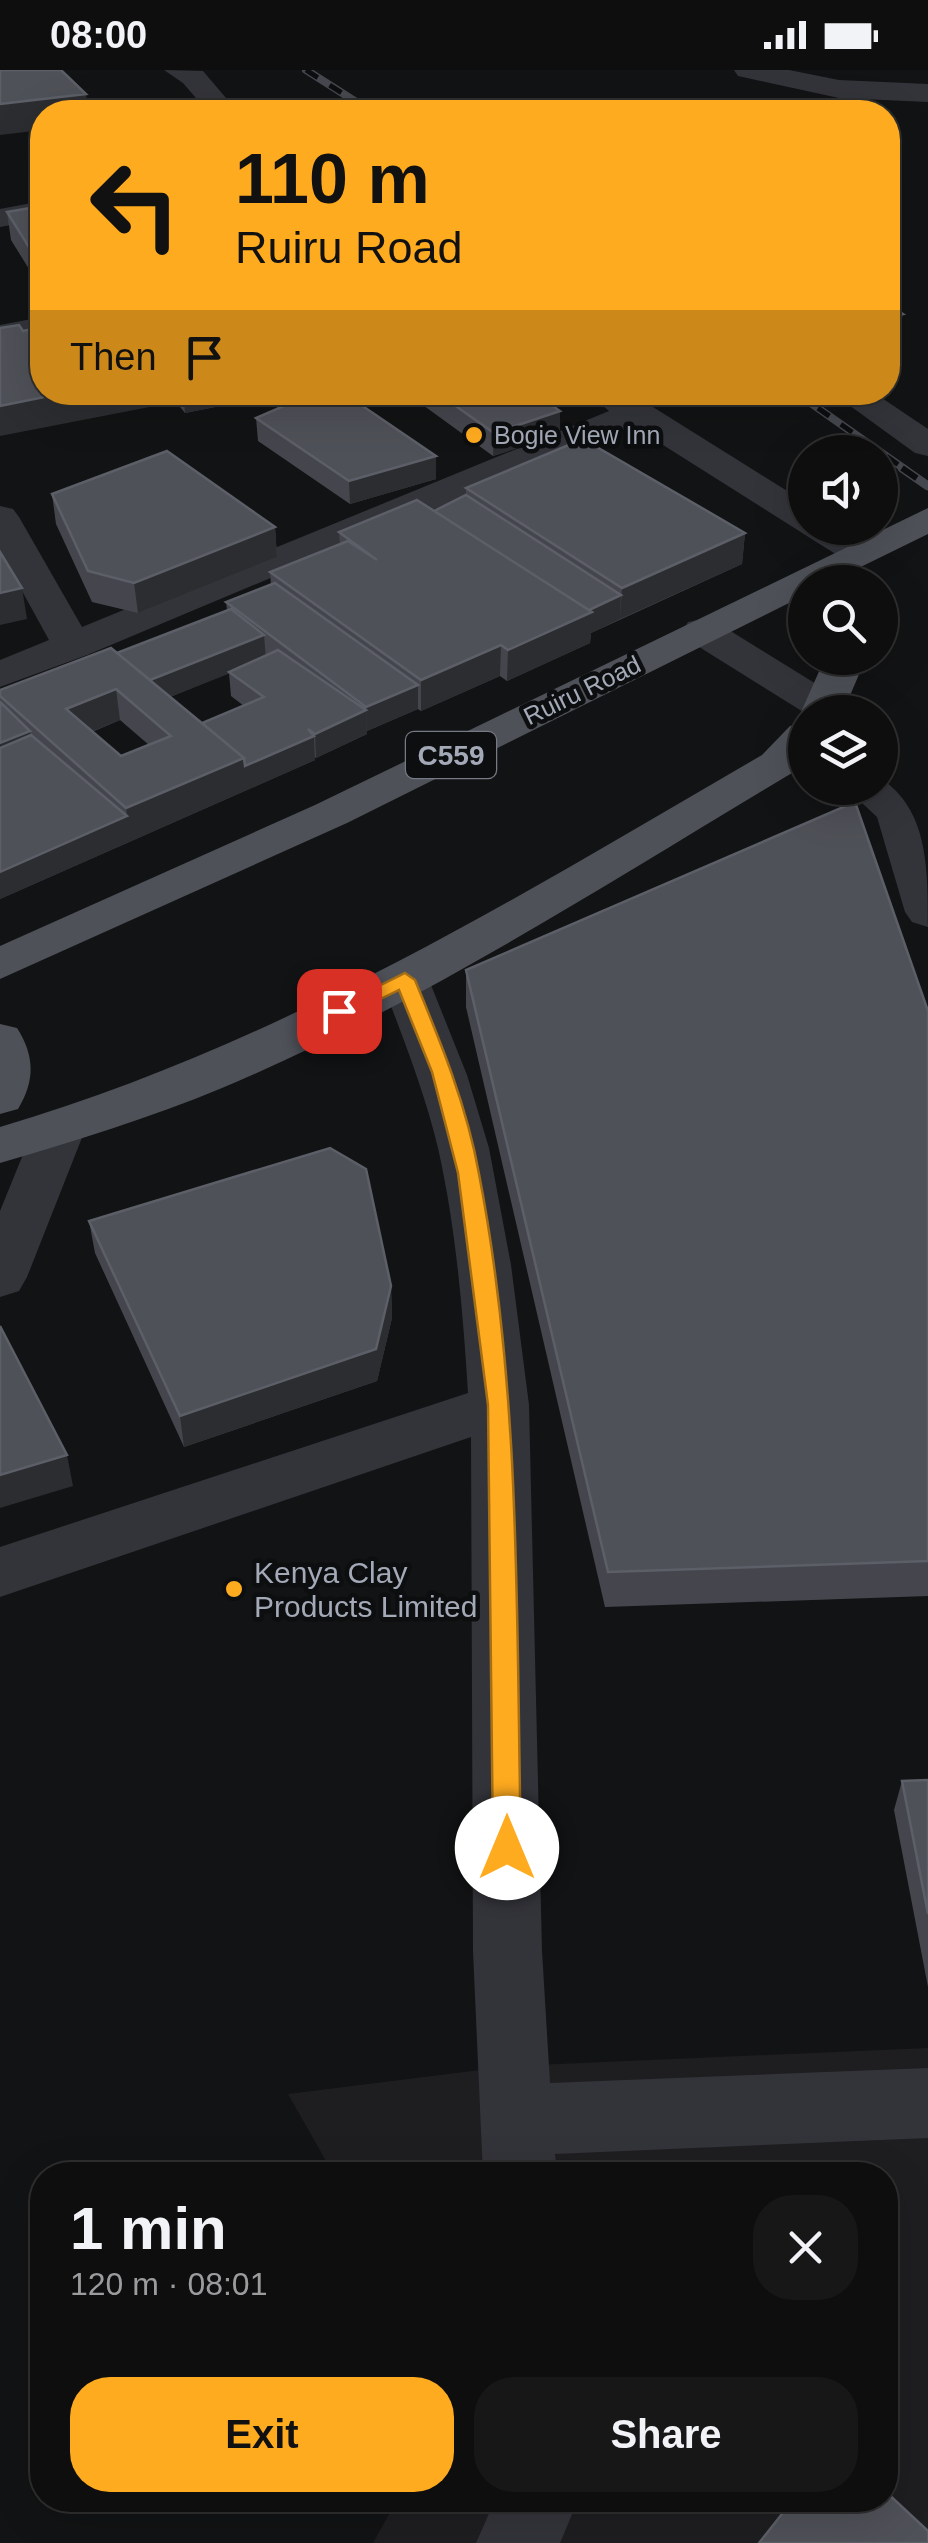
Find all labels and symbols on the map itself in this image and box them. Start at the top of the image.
place label: Bogie View Inn [494,421,660,449]
marker: Bogie View Inn [463,424,485,446]
street label: Ruiru Road [519,650,645,730]
road number: C559 [406,732,496,778]
pin [297,969,382,1054]
place label: Kenya Clay Products Limited [254,1556,477,1623]
marker: Kenya Clay Products Limited [223,1578,245,1600]
position arrow [455,1796,559,1900]

